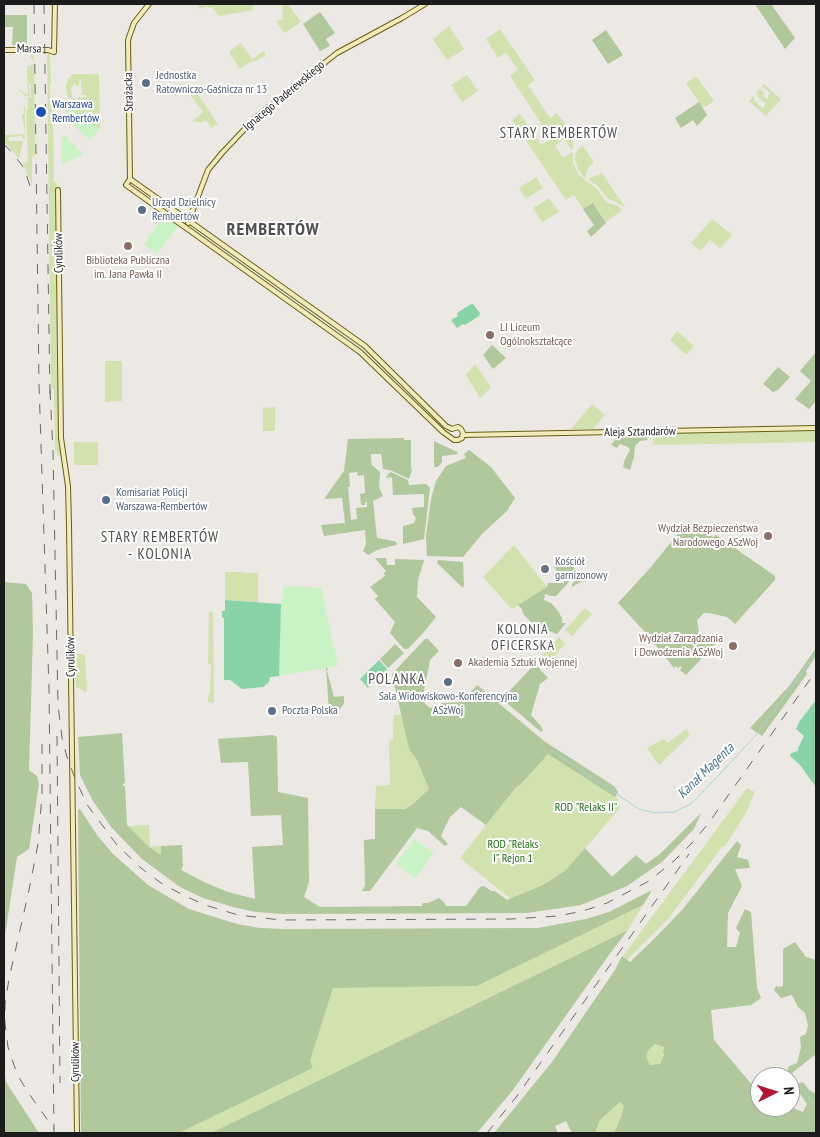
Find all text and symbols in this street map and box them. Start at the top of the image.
street label: Marsa [17,42,41,56]
street label: Ignacego Paderewskiego [240,58,328,134]
place label: Jednostka Ratowniczo-Gaśnicza nr 13 [156,69,267,97]
street label: Strażacka [121,72,137,112]
marker: Jednostka Ratowniczo-Gaśnicza nr 13 [140,77,152,89]
place label: Warszawa Rembertów [52,98,99,126]
marker: Warszawa Rembertów [34,105,48,119]
district label: STARY REMBERTÓW [498,125,620,143]
place label: Urząd Dzielnicy Rembertów [152,196,216,224]
marker: Urząd Dzielnicy Rembertów [136,204,148,216]
district label: REMBERTÓW [225,219,321,241]
street label: Cyrulików [51,233,67,273]
marker: Biblioteka Publiczna im. Jana Pawła II [122,240,134,252]
place label: Biblioteka Publiczna im. Jana Pawła II [86,254,170,282]
place label: LI Liceum Ogólnokształcące [500,321,572,349]
marker: LI Liceum Ogólnokształcące [484,329,496,341]
street label: Aleja Sztandarów [604,424,676,440]
place label: Komisariat Policji Warszawa-Rembertów [116,486,207,514]
marker: Komisariat Policji Warszawa-Rembertów [100,494,112,506]
place label: Wydział Bezpieczeństwa Narodowego ASzWoj [658,522,758,550]
district label: STARY REMBERTÓW - KOLONIA [99,529,221,564]
marker: Wydział Bezpieczeństwa Narodowego ASzWoj [762,530,774,542]
place label: Kościół garnizonowy [555,555,608,583]
marker: Kościół garnizonowy [539,563,551,575]
district label: KOLONIA OFICERSKA [490,622,556,654]
place label: Wydział Zarządzania i Dowodzenia ASzWoj [634,632,723,660]
street label: Cyrulików [63,637,79,677]
marker: Wydział Zarządzania i Dowodzenia ASzWoj [727,640,739,652]
place label: Akademia Sztuki Wojennej [468,656,577,670]
marker: Akademia Sztuki Wojennej [452,657,464,669]
district label: POLANKA [367,671,427,689]
marker: Sala Widowiskowo-Konferencyjna ASzWoj [442,676,454,688]
place label: Sala Widowiskowo-Konferencyjna ASzWoj [379,690,517,718]
place label: Poczta Polska [282,704,338,718]
marker: Poczta Polska [266,705,278,717]
water label: Kanał Magenta [674,740,738,802]
park label: ROD "Relaks II" [555,801,617,815]
park label: ROD "Relaks I" Rejon 1 [488,838,538,866]
street label: Cyrulików [69,1042,83,1082]
north arrow [750,1067,800,1117]
text: N [780,1086,798,1095]

